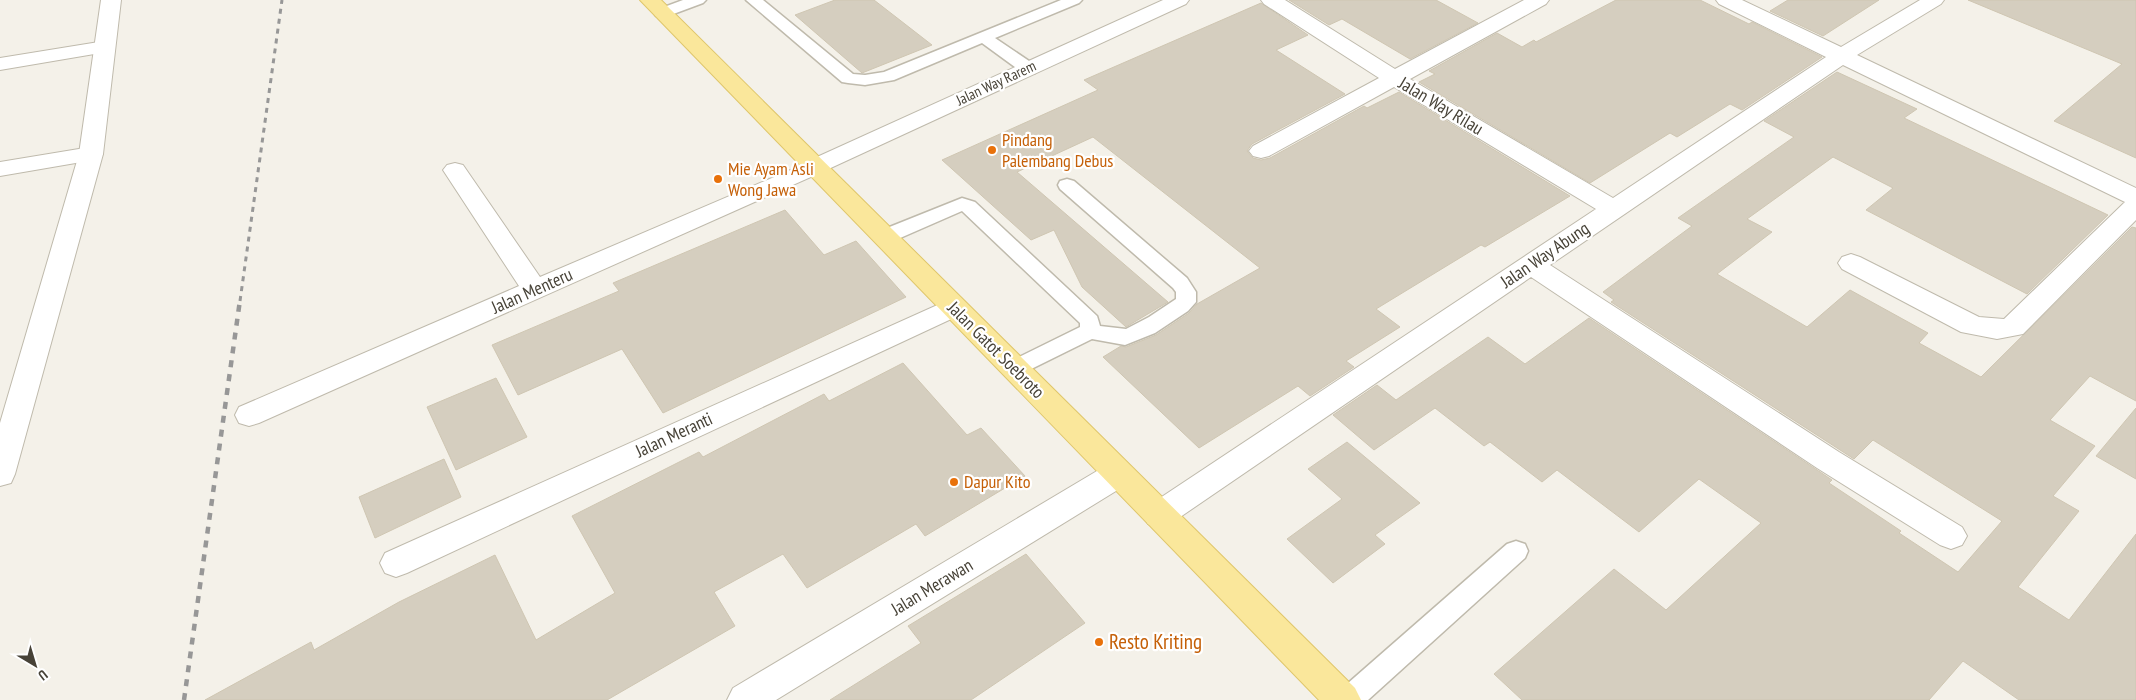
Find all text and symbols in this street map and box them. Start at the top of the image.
street label: Jalan Way Rarem [952,56,1039,110]
street label: Jalan Way Rilau [1394,71,1488,140]
place label: Pindang Palembang Debus [1002,128,1113,172]
marker: Pindang Palembang Debus [986,144,998,156]
place label: Mie Ayam Asli Wong Jawa [728,157,814,201]
marker: Mie Ayam Asli Wong Jawa [712,173,724,185]
street label: Jalan Way Abung [1495,216,1594,293]
street label: Jalan Menteru [487,262,576,319]
street label: Jalan Gatot Soebroto [942,296,1050,403]
street label: Jalan Meranti [631,407,716,463]
place label: Dapur Kito [964,470,1031,493]
marker: Dapur Kito [948,476,960,488]
street label: Jalan Merawan [886,553,977,620]
place label: Resto Kriting [1109,628,1202,655]
marker: Resto Kriting [1093,636,1105,648]
north arrow [10,640,60,690]
text: U [35,666,51,685]

